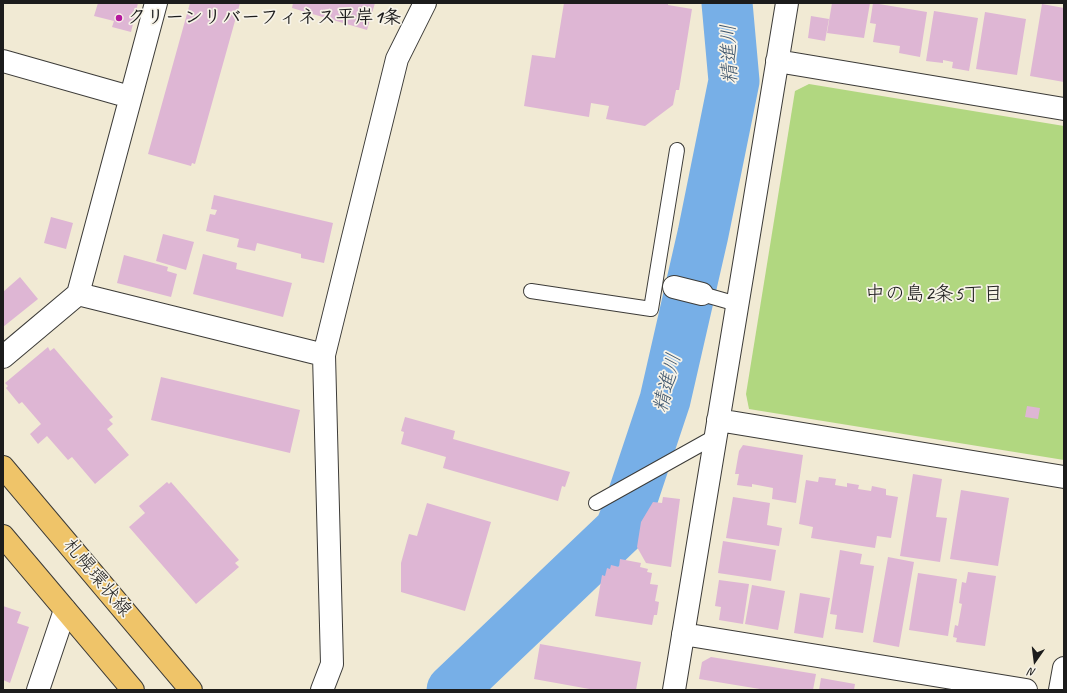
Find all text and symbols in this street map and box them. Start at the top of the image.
place label: クリーンリバーフィネス平岸1条 [127,7,402,29]
marker: クリーンリバーフィネス平岸1条 [114,13,124,23]
water label: 精進川 [717,24,743,84]
district label: 中の島2条5丁目 [865,283,1003,307]
water label: 精進川 [649,351,687,415]
street label: 札幌環状線 [58,534,136,622]
north arrow [1015,641,1055,681]
text: N [1027,665,1037,680]

